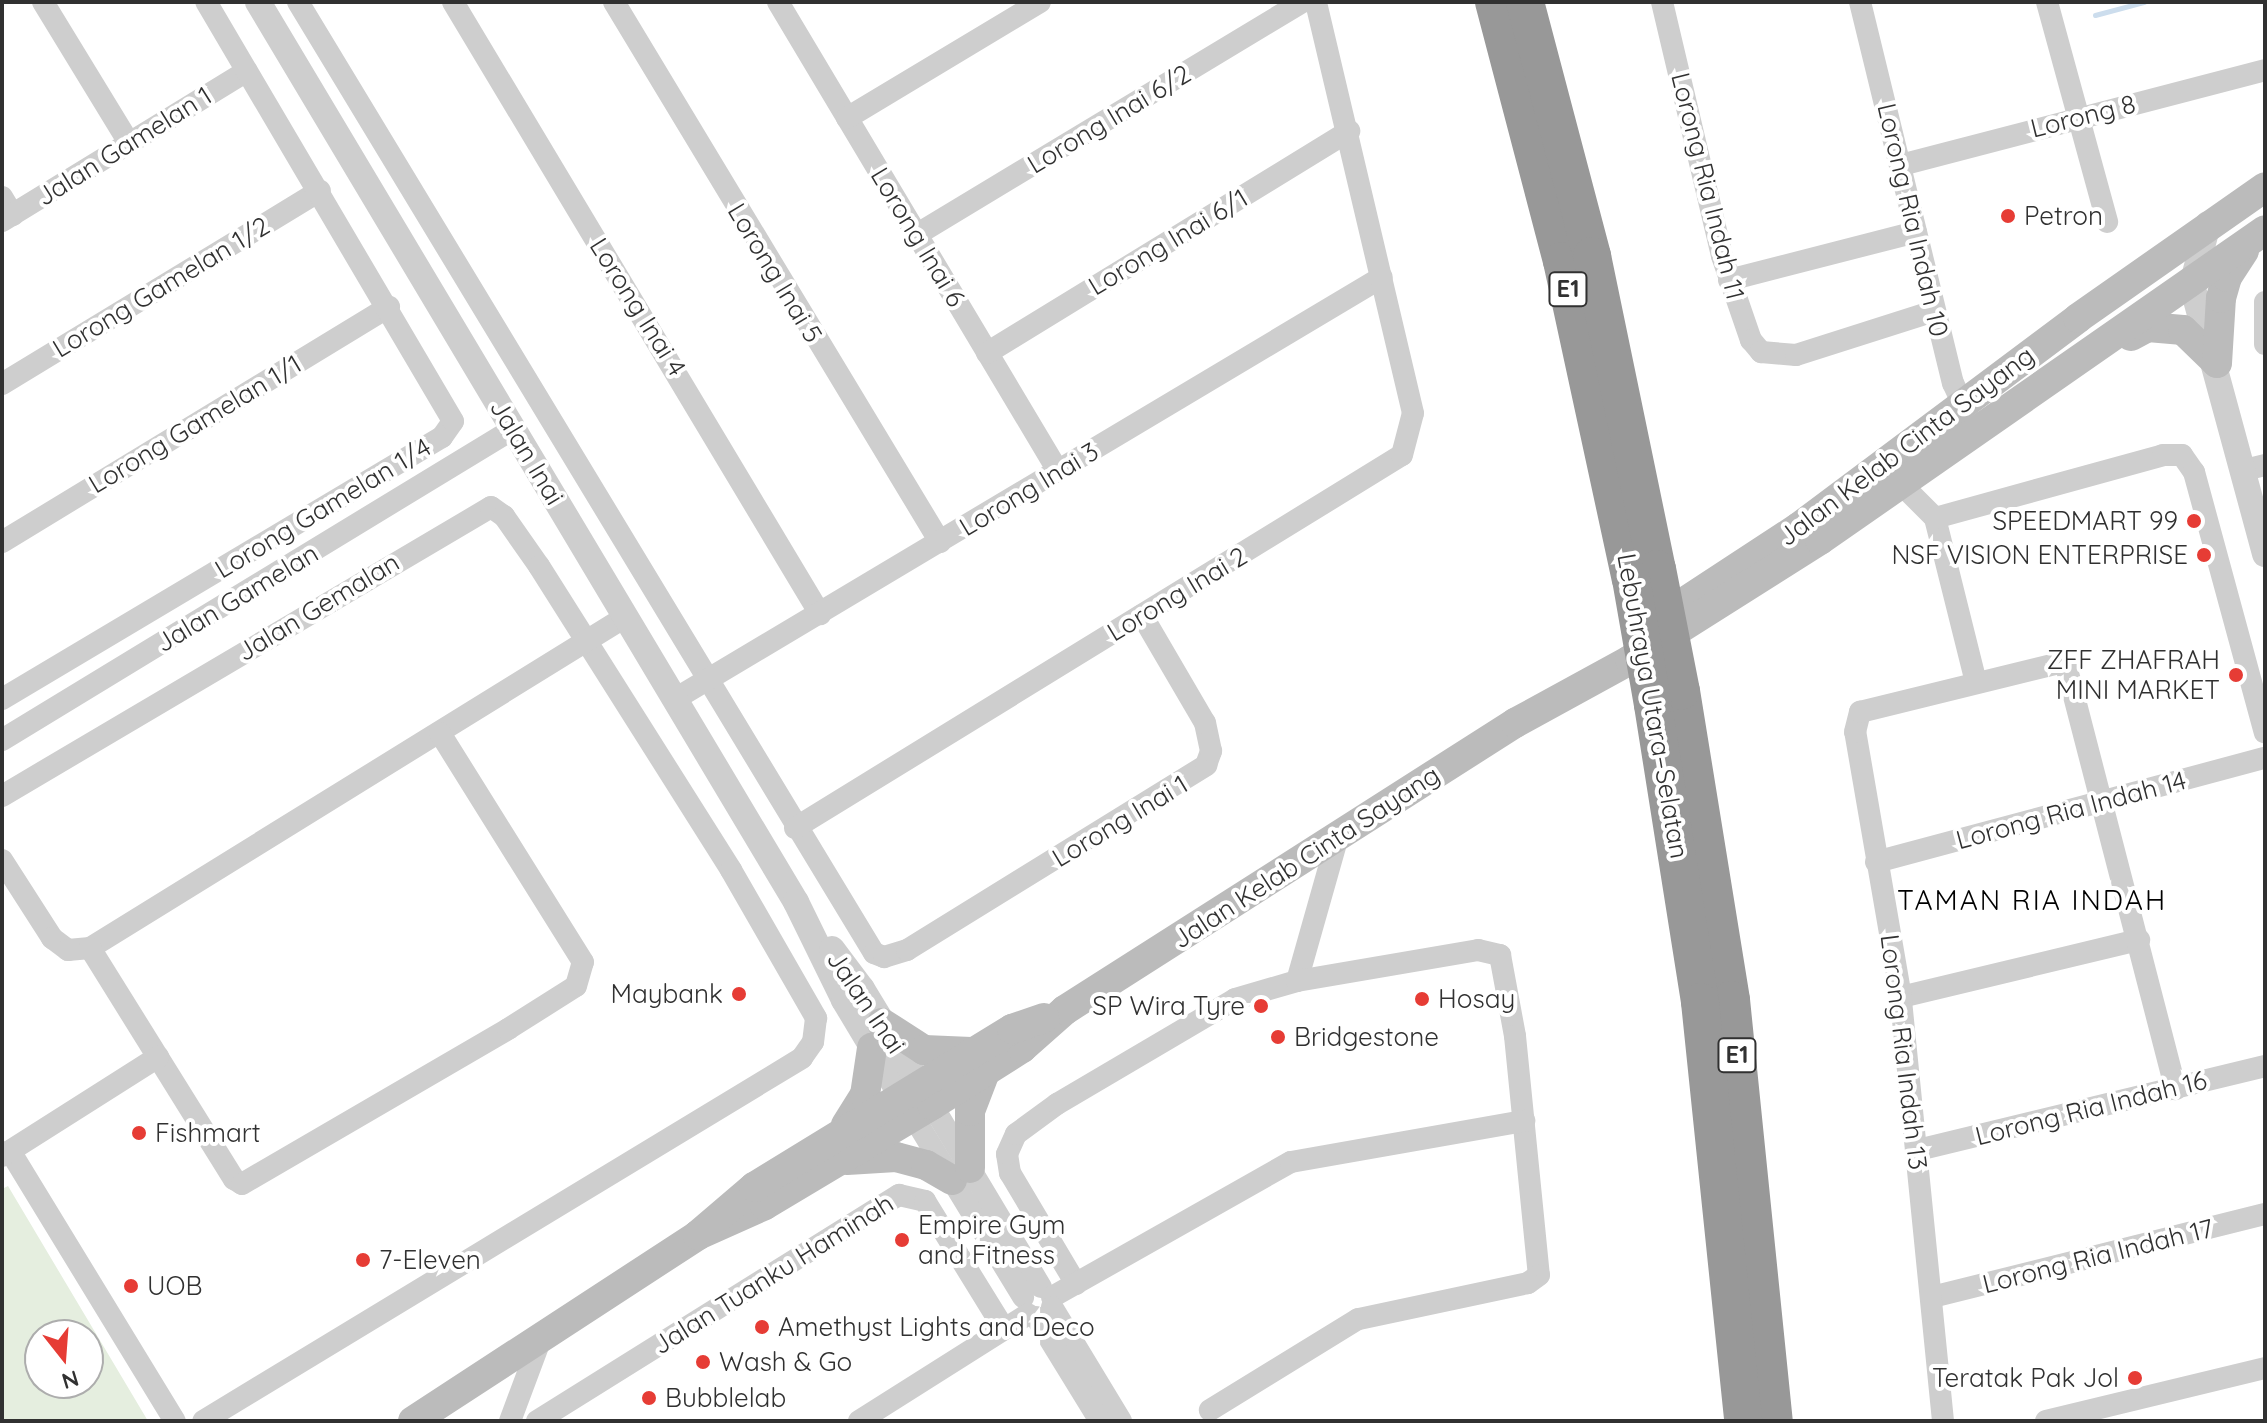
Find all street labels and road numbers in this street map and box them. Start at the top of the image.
street label: Lorong Inai 6/2 [1022,58,1196,180]
street label: Lorong Ria Indah 11 [1665,69,1751,303]
street label: Jalan Gamelan 1 [31,80,217,212]
street label: Lorong 8 [2027,88,2139,144]
street label: Lorong Ria Indah 10 [1871,100,1955,340]
street label: Lorong Inai 6 [864,162,972,312]
street label: Lorong Inai 6/1 [1083,182,1253,302]
street label: Lorong Inai 5 [721,198,829,348]
street label: Lorong Gamelan 1/2 [47,210,275,364]
street label: Lorong Inai 4 [583,232,693,382]
road number: E1 [1548,269,1588,309]
street label: Jalan Kelab Cinta Sayang [1772,340,2040,552]
street label: Lorong Gamelan 1/1 [83,348,307,500]
street label: Jalan Inai [483,394,571,510]
street label: Lorong Gamelan 1/4 [209,431,437,585]
street label: Lorong Inai 3 [954,435,1104,543]
street label: Jalan Gamelan [150,537,324,659]
street label: Lorong Inai 2 [1102,540,1252,648]
street label: Jalan Gemalan [231,546,405,668]
street label: Lebuhraya Utara–Selatan [1611,551,1695,861]
street label: Jalan Kelab Cinta Sayang [1167,759,1445,955]
street label: Lorong Ria Indah 14 [1953,764,2189,856]
street label: Lorong Inai 1 [1047,768,1193,874]
street label: Lorong Ria Indah 13 [1874,932,1934,1172]
street label: Jalan Inai [820,945,912,1059]
road number: E1 [1717,1035,1757,1075]
street label: Lorong Ria Indah 16 [1972,1064,2210,1152]
street label: Jalan Tuanku Haminah [647,1187,899,1361]
street label: Lorong Ria Indah 17 [1979,1212,2217,1300]

